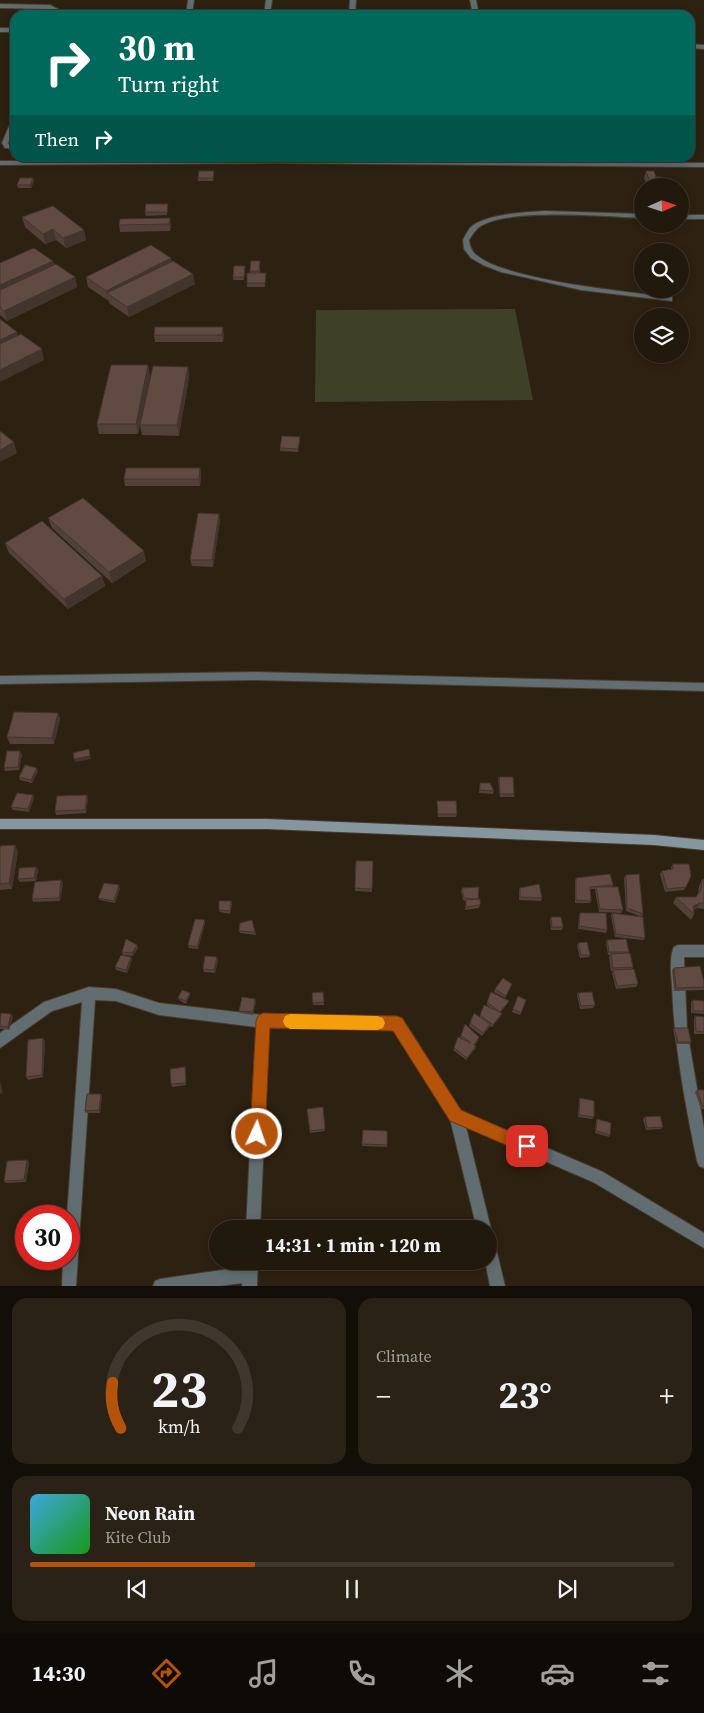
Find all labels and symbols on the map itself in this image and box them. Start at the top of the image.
north arrow [634,178,689,232]
position arrow [230,1107,282,1159]
pin [506,1125,548,1167]
speed limit sign: 30 [15,1205,80,1270]

